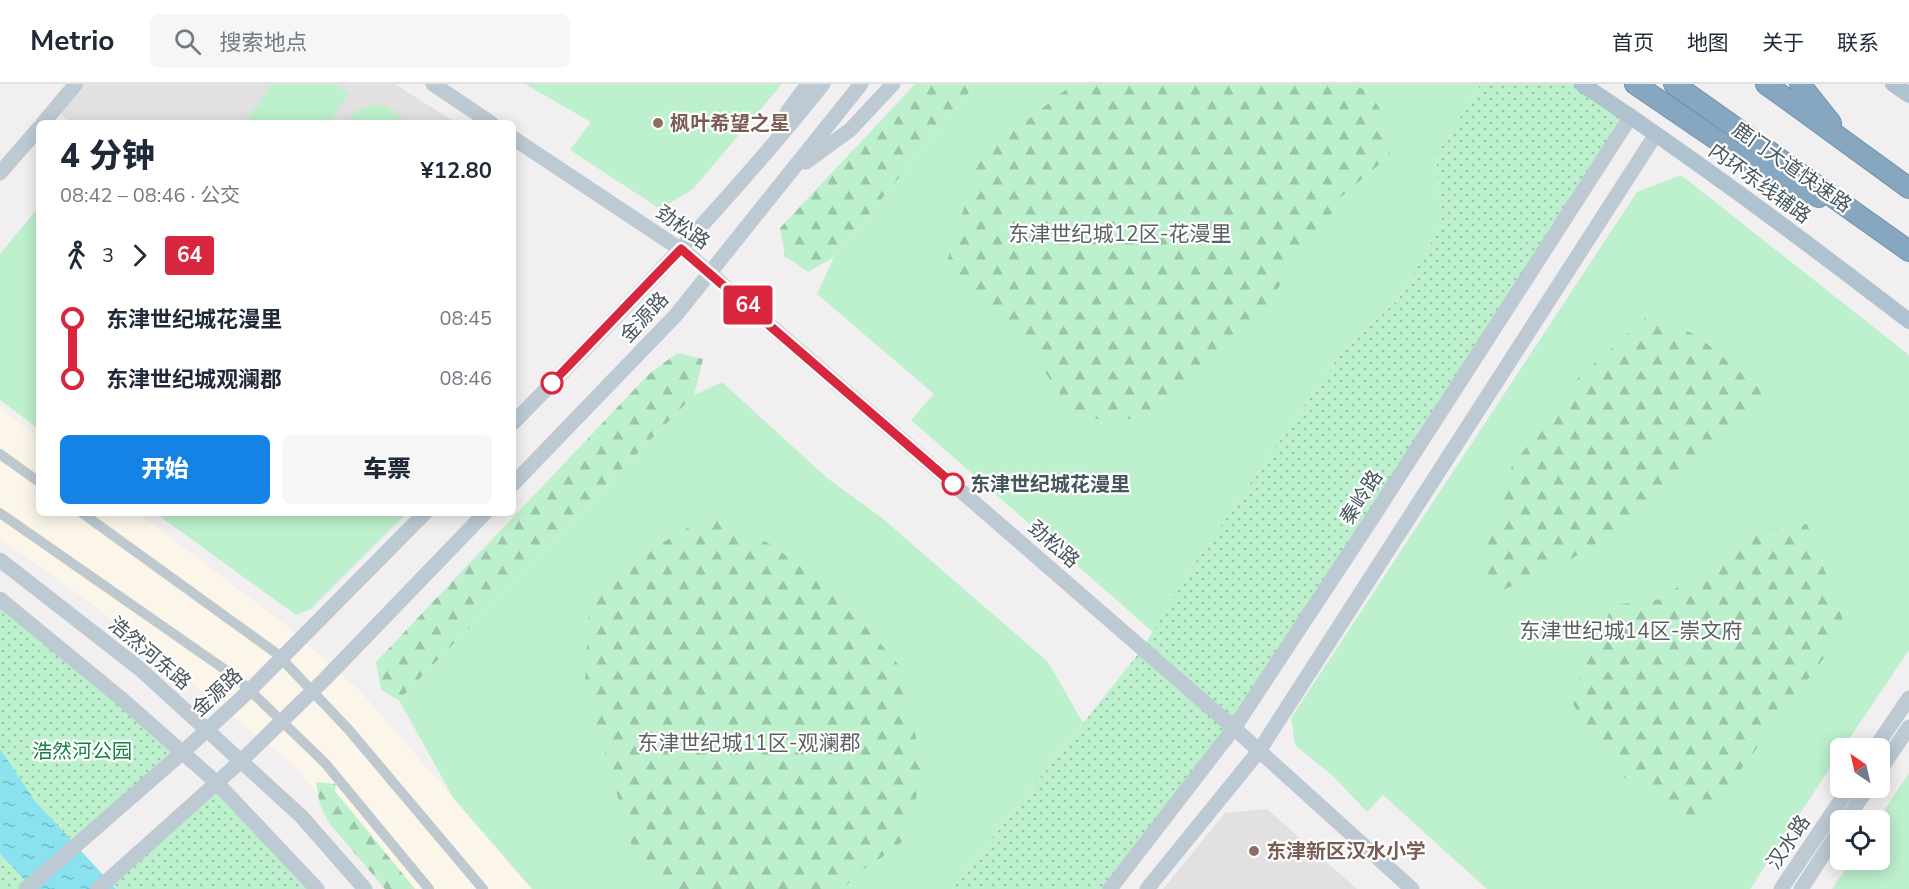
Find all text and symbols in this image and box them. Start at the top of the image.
search box [150,14,570,68]
text: Metrio [30,22,114,60]
icon: search [171,25,204,58]
text: 搜索地点 [219,28,307,58]
text: 首页 [1612,29,1654,57]
text: 地图 [1687,29,1729,57]
text: 关于 [1762,29,1804,57]
text: 联系 [1837,29,1879,57]
place label: 枫叶希望之星 [670,110,790,137]
marker: 枫叶希望之星 [651,116,665,130]
street label: 鹿门大道快速路 [1727,116,1857,219]
text: 4 分钟 [60,134,155,179]
street label: 内环东线辅路 [1703,137,1816,230]
text: ¥12.80 [421,156,492,186]
text: 08:42 – 08:46 · 公交 [60,182,240,209]
street label: 劲松路 [650,199,715,256]
district label: 东津世纪城12区-花漫里 [1008,220,1232,248]
icon: walk [60,239,93,272]
icon: forward [123,239,156,272]
text: 64 [177,241,202,269]
text: 3 [102,242,114,269]
street label: 金源路 [614,286,675,348]
line badge: 64 [721,286,775,324]
text: 64 [735,291,761,319]
text: 东津世纪城花漫里 [106,305,282,335]
text: 08:45 [439,305,492,332]
text: 东津世纪城观澜郡 [106,365,282,395]
text: 08:46 [439,365,492,392]
unlabelled marker [541,372,563,394]
button: 开始 [60,435,270,504]
button: 车票 [282,435,492,504]
street label: 秦岭路 [1334,465,1389,530]
place label: 东津世纪城花漫里 [970,471,1130,498]
marker: 东津世纪城花漫里 [942,473,964,495]
street label: 劲松路 [1022,515,1085,574]
street label: 浩然河东路 [103,611,197,696]
district label: 东津世纪城14区-崇文府 [1519,617,1743,645]
street label: 金源路 [186,662,248,723]
district label: 东津世纪城11区-观澜郡 [637,729,861,757]
park label: 浩然河公园 [32,738,132,765]
north arrow [1830,738,1890,798]
map controls [1830,738,1890,870]
street label: 汉水路 [1760,810,1816,875]
button: locate [1830,810,1890,870]
place label: 东津新区汉水小学 [1266,838,1426,865]
marker: 东津新区汉水小学 [1247,844,1261,858]

